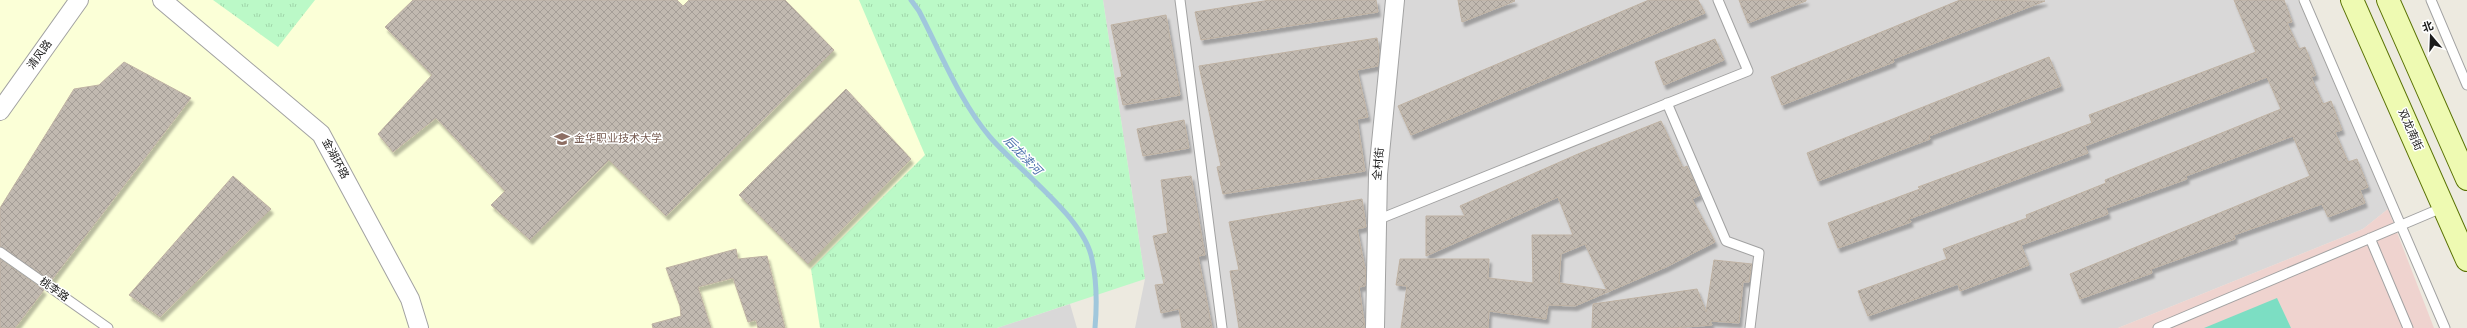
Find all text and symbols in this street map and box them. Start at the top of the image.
north arrow [2411,16,2451,56]
text: 北 [2421,19,2436,36]
street label: 清风路 [25,38,55,72]
street label: 双龙南街 [2395,107,2425,153]
school or university icon: 金华职业技术大学 [553,130,571,148]
place label: 金华职业技术大学 [574,132,662,146]
water label: 后龙渎河 [1000,133,1046,180]
street label: 金湖环路 [318,136,352,182]
street label: 全村街 [1371,147,1387,181]
street label: 桃李路 [36,275,72,305]

